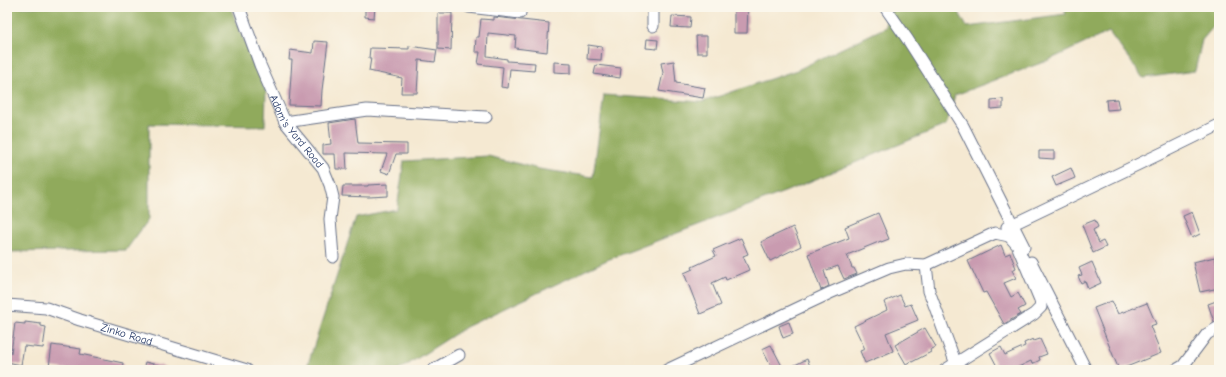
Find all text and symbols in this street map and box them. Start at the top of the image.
street label: Adom's Yard Road [267,93,327,170]
street label: Zinko Road [99,320,154,348]

